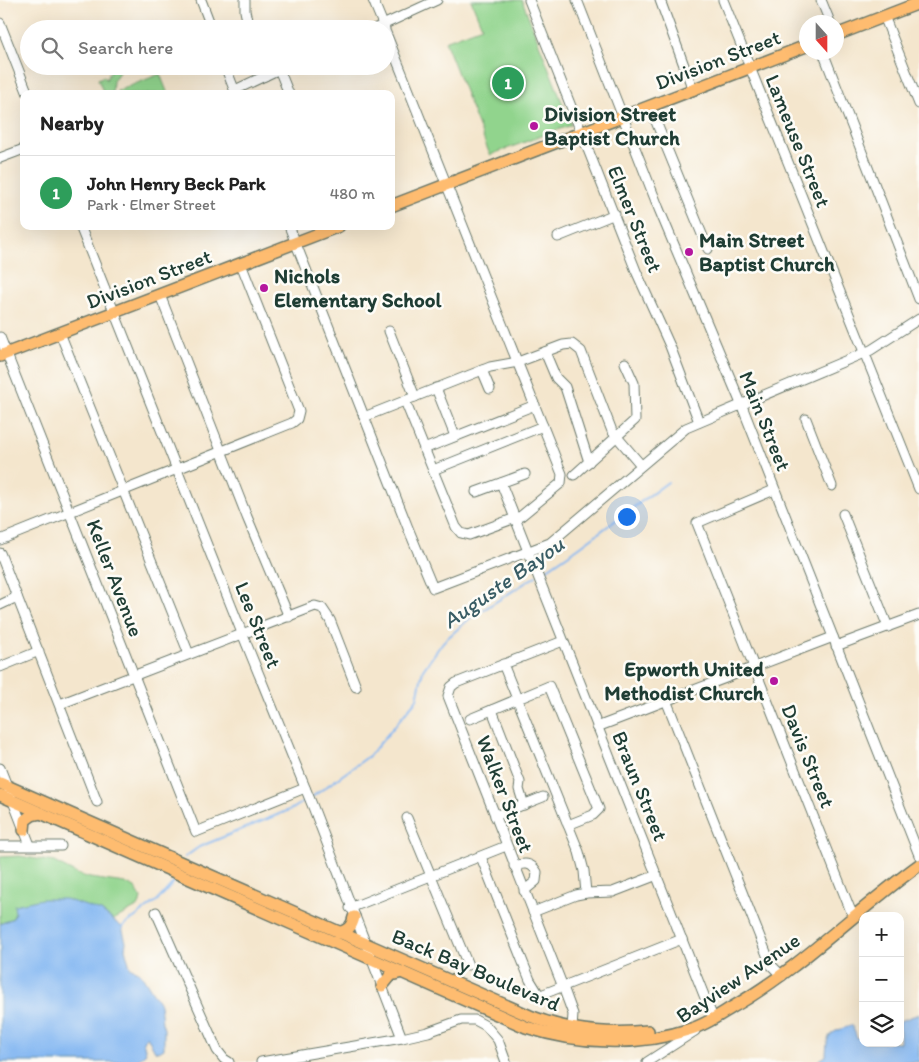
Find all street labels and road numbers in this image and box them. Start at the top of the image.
street label: Division Street [652,24,784,95]
street label: Lameuse Street [760,71,837,211]
street label: Elmer Street [603,162,668,276]
street label: Division Street [83,243,215,314]
street label: Main Street [734,367,797,474]
street label: Keller Avenue [82,515,149,640]
street label: Lee Street [230,578,287,672]
street label: Davis Street [776,700,841,812]
street label: Braun Street [607,727,674,845]
street label: Walker Street [472,732,539,856]
street label: Back Bay Boulevard [388,923,565,1016]
street label: Bayview Avenue [671,927,804,1028]

